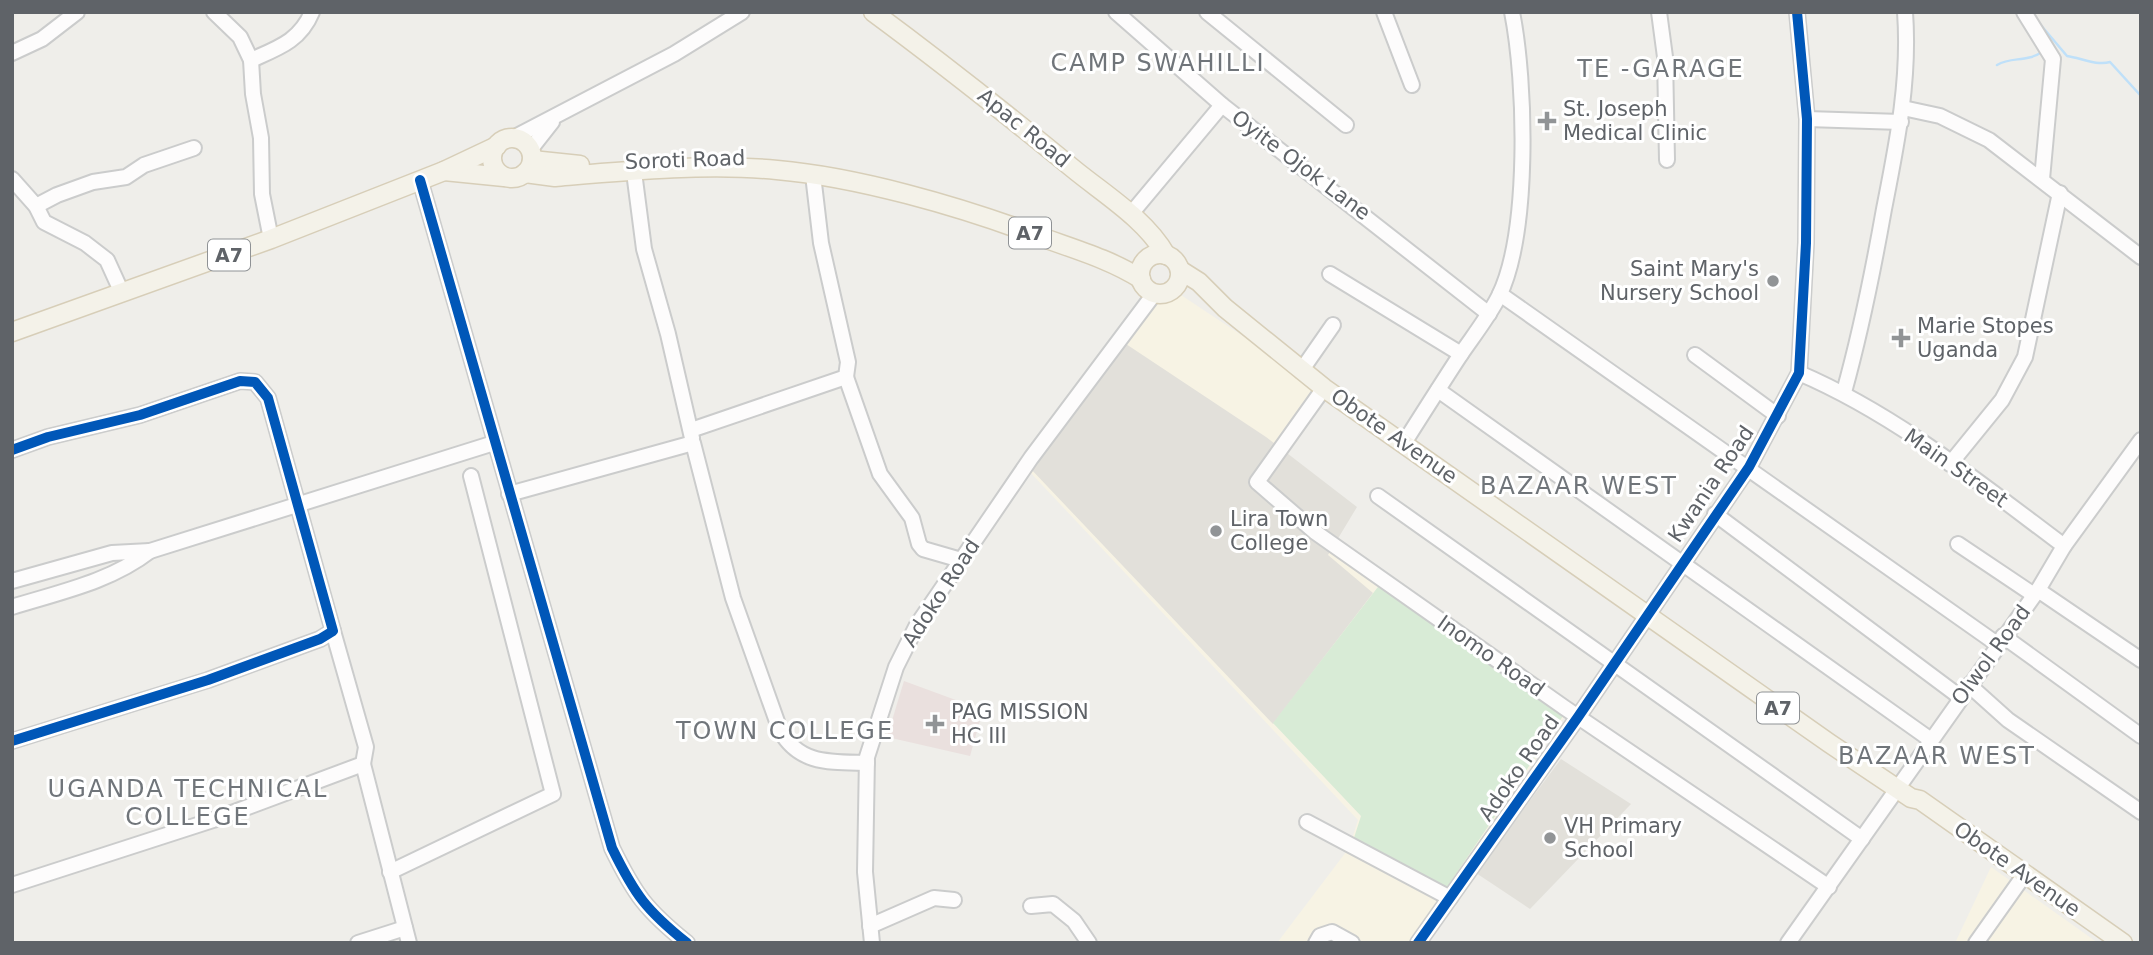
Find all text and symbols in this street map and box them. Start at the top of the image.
district label: CAMP SWAHILLI [1051,49,1266,77]
district label: TE -GARAGE [1576,55,1745,83]
street label: Apac Road [973,84,1075,172]
place label: St. Joseph Medical Clinic [1563,97,1707,145]
street label: Oyite Ojok Lane [1227,105,1375,225]
marker: St. Joseph Medical Clinic [1537,111,1557,131]
street label: Soroti Road [624,146,746,174]
road number: A7 [1009,218,1051,248]
road number: A7 [208,240,250,270]
place label: Saint Mary's Nursery School [1600,257,1759,305]
marker: Saint Mary's Nursery School [1765,273,1781,289]
place label: Marie Stopes Uganda [1917,314,2054,362]
marker: Marie Stopes Uganda [1891,328,1911,348]
street label: Obote Avenue [1326,384,1462,488]
street label: Kwania Road [1663,421,1759,547]
street label: Main Street [1900,424,2012,512]
district label: BAZAAR WEST [1480,472,1678,500]
place label: Lira Town College [1230,507,1328,555]
marker: Lira Town College [1208,523,1224,539]
street label: Adoko Road [897,535,985,651]
street label: Olwol Road [1947,600,2035,710]
street label: Inomo Road [1433,610,1549,702]
road number: A7 [1757,692,1799,723]
place label: PAG MISSION HC III [951,700,1089,748]
street label: Adoko Road [1474,710,1564,826]
marker: PAG MISSION HC III [925,714,945,734]
district label: TOWN COLLEGE [675,717,894,745]
district label: BAZAAR WEST [1838,742,2036,770]
district label: UGANDA TECHNICAL COLLEGE [48,775,328,831]
place label: VH Primary School [1564,814,1682,862]
street label: Obote Avenue [1949,817,2085,921]
marker: VH Primary School [1542,830,1558,846]

